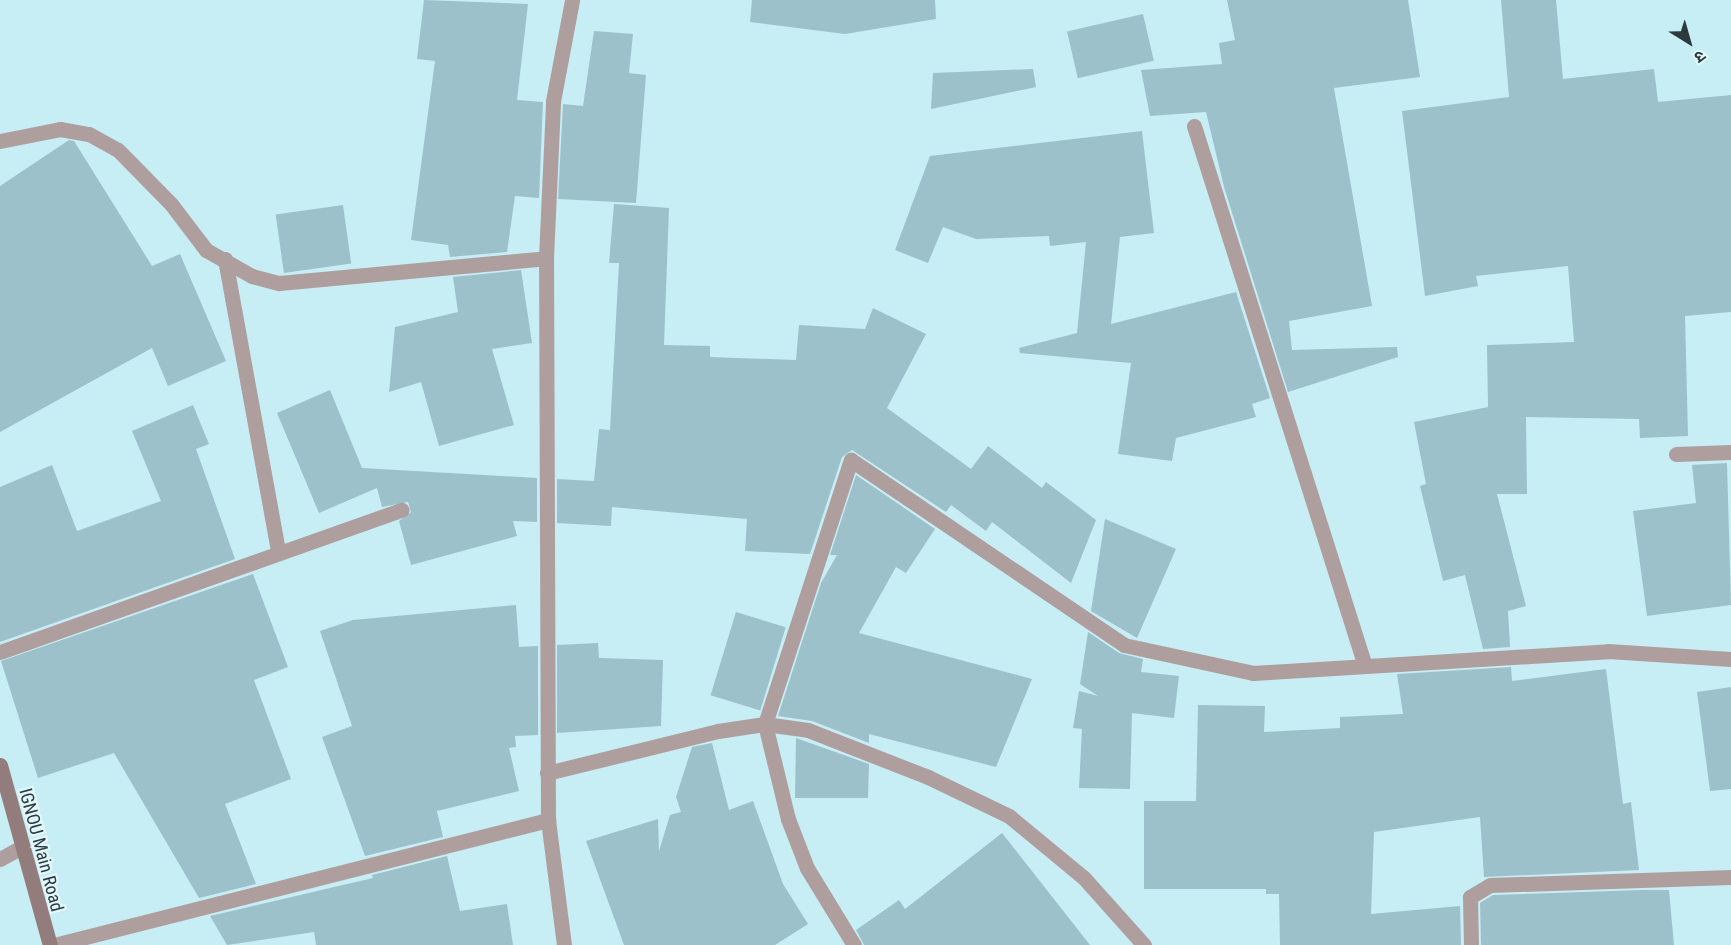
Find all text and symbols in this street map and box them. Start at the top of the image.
north arrow [1659,12,1719,72]
text: उ [1691,46,1710,67]
street label: IGNOU Main Road [14,786,68,914]

